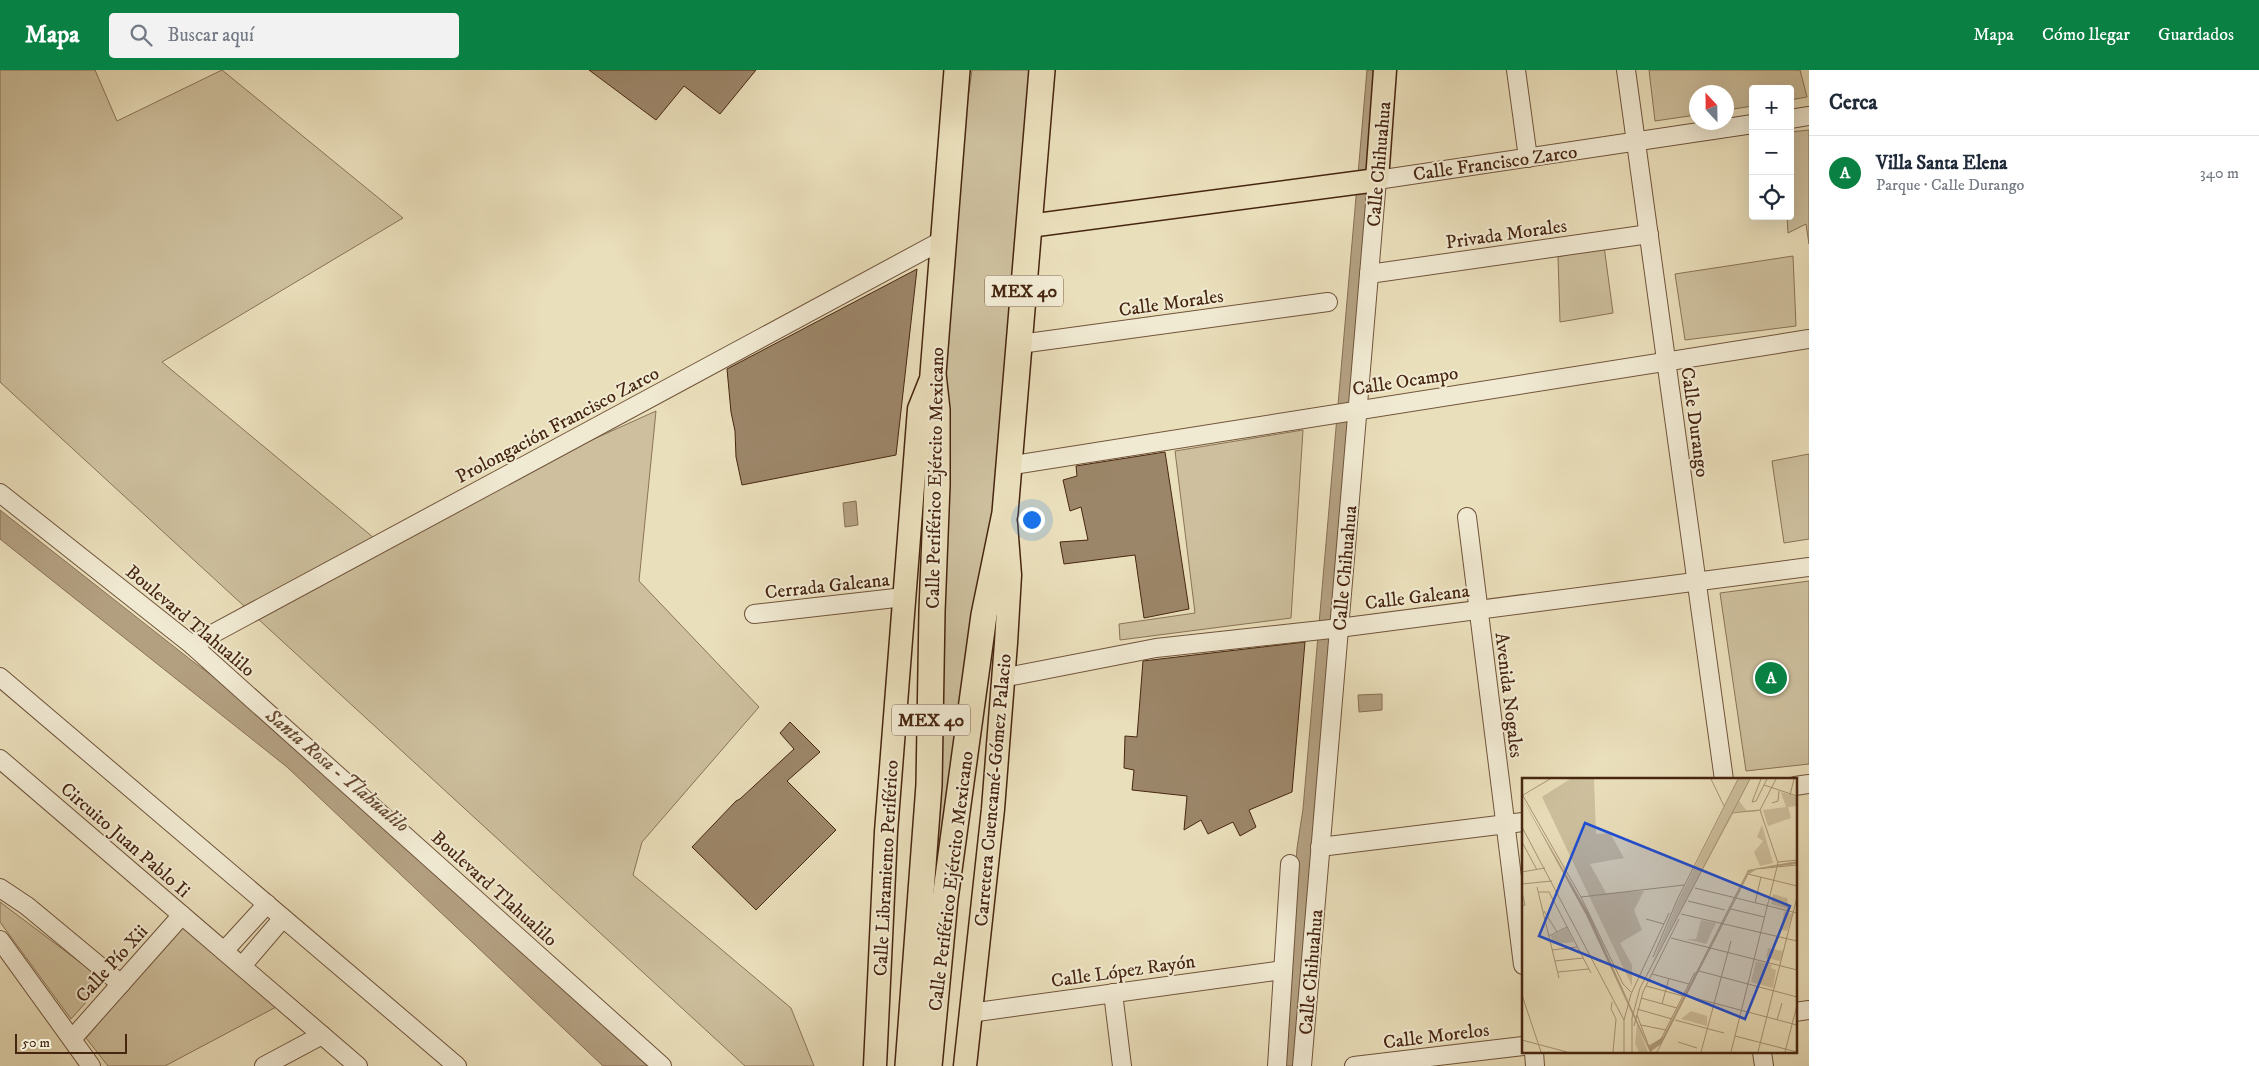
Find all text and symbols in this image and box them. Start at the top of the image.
search box [109,13,459,58]
text: Mapa [25,20,79,50]
icon: search [127,21,155,49]
text: Buscar aquí [167,24,254,47]
text: Mapa [1973,24,2014,46]
text: Cómo llegar [2042,24,2130,46]
text: Guardados [2158,24,2234,46]
north arrow [1689,85,1734,130]
map controls [1749,85,1794,220]
button: + [1749,85,1794,130]
text: Cerca [1829,90,1877,116]
street label: Calle Chihuahua [1363,101,1396,228]
button: − [1749,130,1794,175]
street label: Calle Francisco Zarco [1412,141,1579,186]
text: Villa Santa Elena [1876,152,2007,175]
text: A [1840,163,1850,183]
text: 340 m [2200,163,2239,183]
button: locate [1749,175,1794,220]
text: Parque · Calle Durango [1876,175,2024,195]
street label: Privada Morales [1444,215,1568,254]
road number: MEX 40 [985,276,1063,307]
street label: Calle Morales [1117,285,1225,322]
street label: Calle Periférico Ejército Mexicano [922,347,949,609]
street label: Prolongación Francisco Zarco [452,362,663,489]
street label: Calle Ocampo [1351,362,1460,401]
street label: Calle Durango [1675,366,1714,479]
street label: Calle Chihuahua [1329,505,1362,632]
your location [1019,507,1045,533]
street label: Boulevard Tlahualilo [121,560,259,682]
street label: Cerrada Galeana [764,569,891,604]
street label: Calle Galeana [1364,580,1471,615]
street label: Avenida Nogales [1489,631,1528,759]
street label: Carretera Cuencamé-Gómez Palacio [970,653,1017,927]
pin: A [1755,659,1787,697]
water label: Santa Rosa - Tlahualilo [259,703,414,839]
road number: MEX 40 [892,704,970,736]
street label: Calle Periférico Ejército Mexicano [924,750,979,1012]
street label: Calle Libramiento Periférico [869,759,904,977]
street label: Circuito Juan Pablo Ii [56,778,195,903]
inset map [1522,778,1796,1054]
street label: Boulevard Tlahualilo [426,826,562,952]
street label: Calle Chihuahua [1295,909,1328,1036]
street label: Calle Pío Xii [71,920,153,1008]
street label: Calle López Rayón [1050,950,1197,993]
street label: Calle Morelos [1382,1019,1490,1054]
scale bar [15,1031,128,1054]
text: 50 m [22,1034,50,1052]

